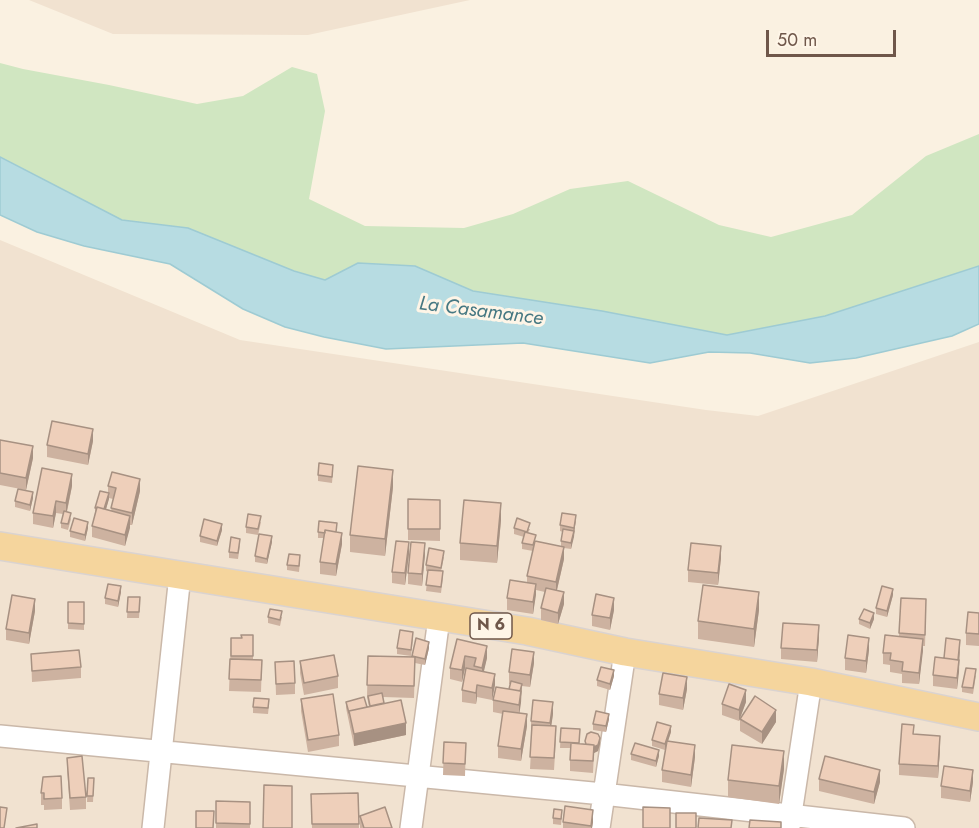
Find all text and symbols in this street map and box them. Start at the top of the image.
scale bar [769,18,900,56]
text: 50 m [777,27,817,53]
water label: La Casamance [418,292,544,332]
road number: N 6 [470,613,512,639]

